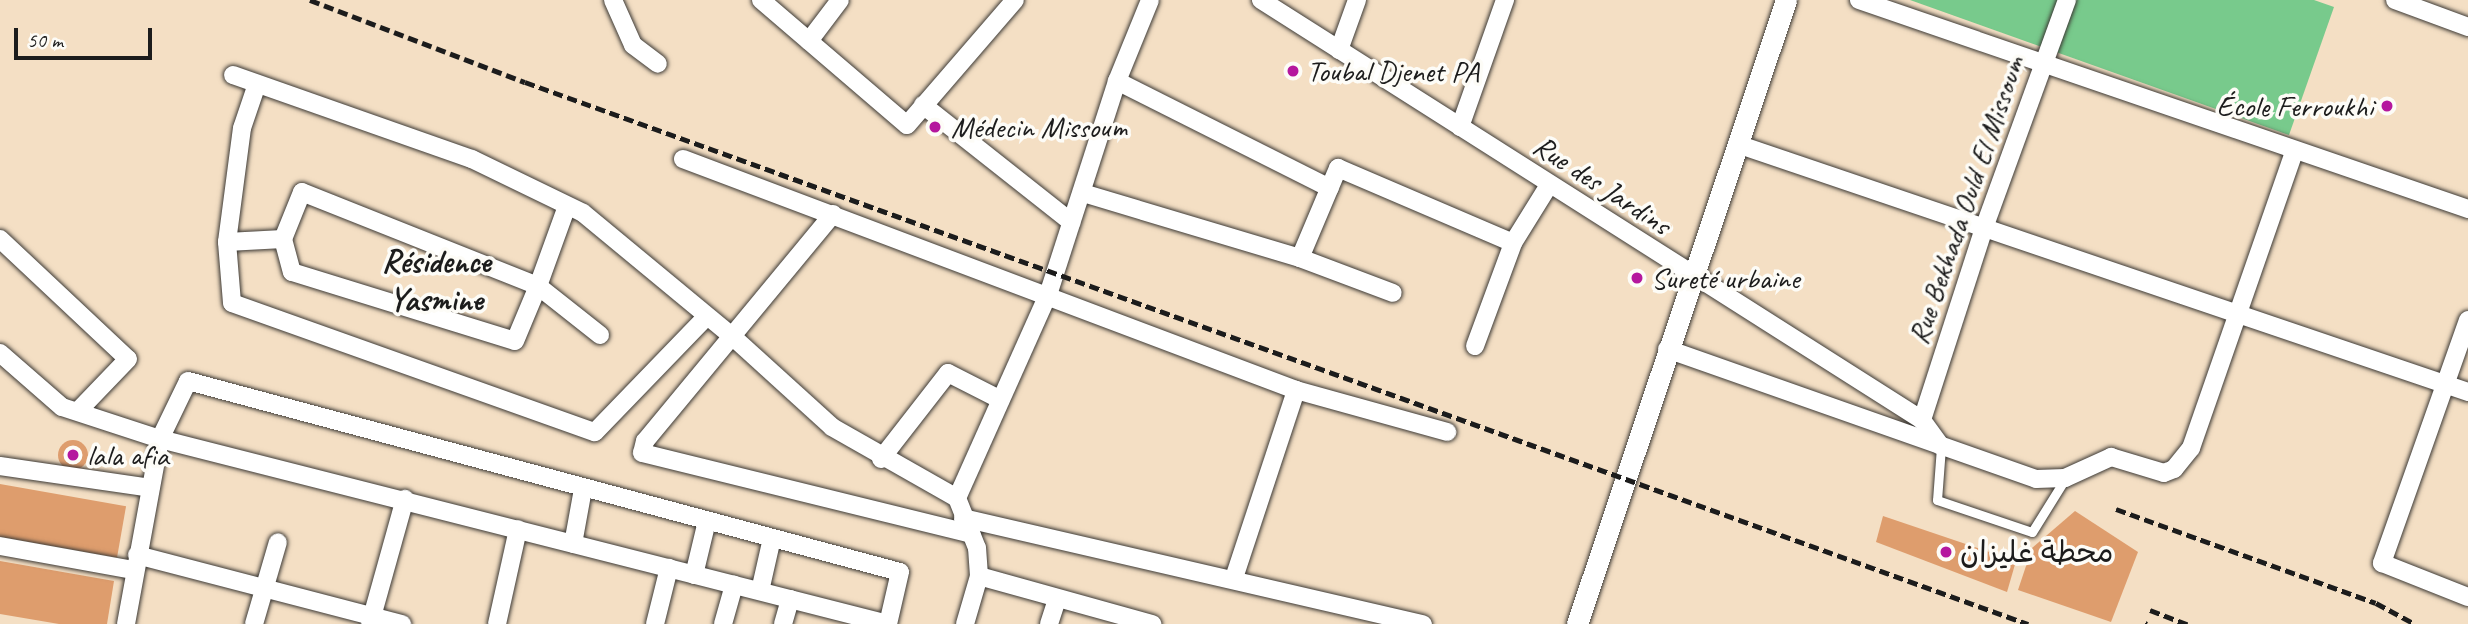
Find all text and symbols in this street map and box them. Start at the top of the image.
scale bar [18,14,156,58]
text: 50 m [27,27,63,53]
street label: Rue Bekhada Ould El Missoum [1900,52,2032,348]
place label: Toubal Djenet PA [1307,53,1479,89]
marker: Toubal Djenet PA [1285,63,1301,79]
place label: École Ferroukhi [2217,88,2373,124]
marker: École Ferroukhi [2379,98,2395,114]
place label: Médecin Missoum [951,109,1127,145]
marker: Médecin Missoum [925,117,945,137]
street label: Rue des Jardins [1527,127,1677,243]
district label: Résidence Yasmine [381,242,491,320]
place label: Sureté urbaine [1651,260,1799,296]
marker: Sureté urbaine [1629,270,1645,286]
place label: lala afia [87,437,168,473]
marker: lala afia [65,447,81,463]
place label: محطة غليزان [1960,534,2114,570]
marker: محطة غليزان [1938,544,1954,560]

